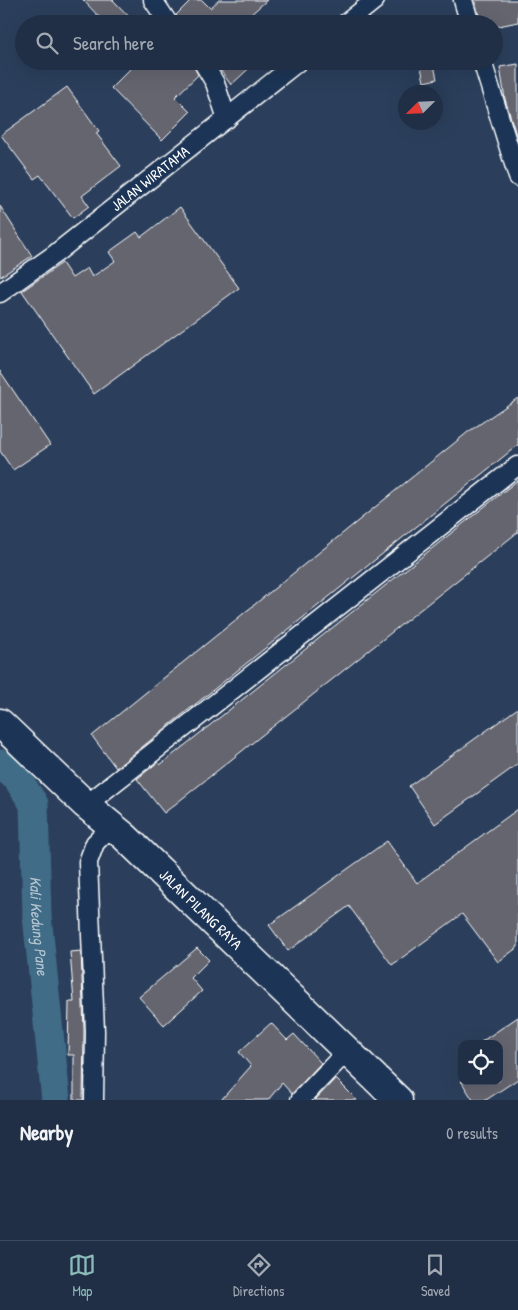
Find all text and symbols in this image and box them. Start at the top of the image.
search box [15,15,503,70]
icon: search [33,29,61,57]
text: Search here [73,30,154,56]
north arrow [398,85,443,130]
street label: JALAN WIRATAMA [106,140,194,216]
street label: JALAN PILANG RAYA [155,864,247,955]
water label: Kali Kedung Pane [25,876,54,977]
map controls [458,1040,503,1085]
button: locate [458,1040,503,1085]
text: Nearby [20,1118,73,1147]
text: 0 results [446,1122,498,1144]
tab: Map [68,1251,96,1300]
tab: Directions [233,1251,284,1300]
tab: Saved [421,1251,450,1300]

